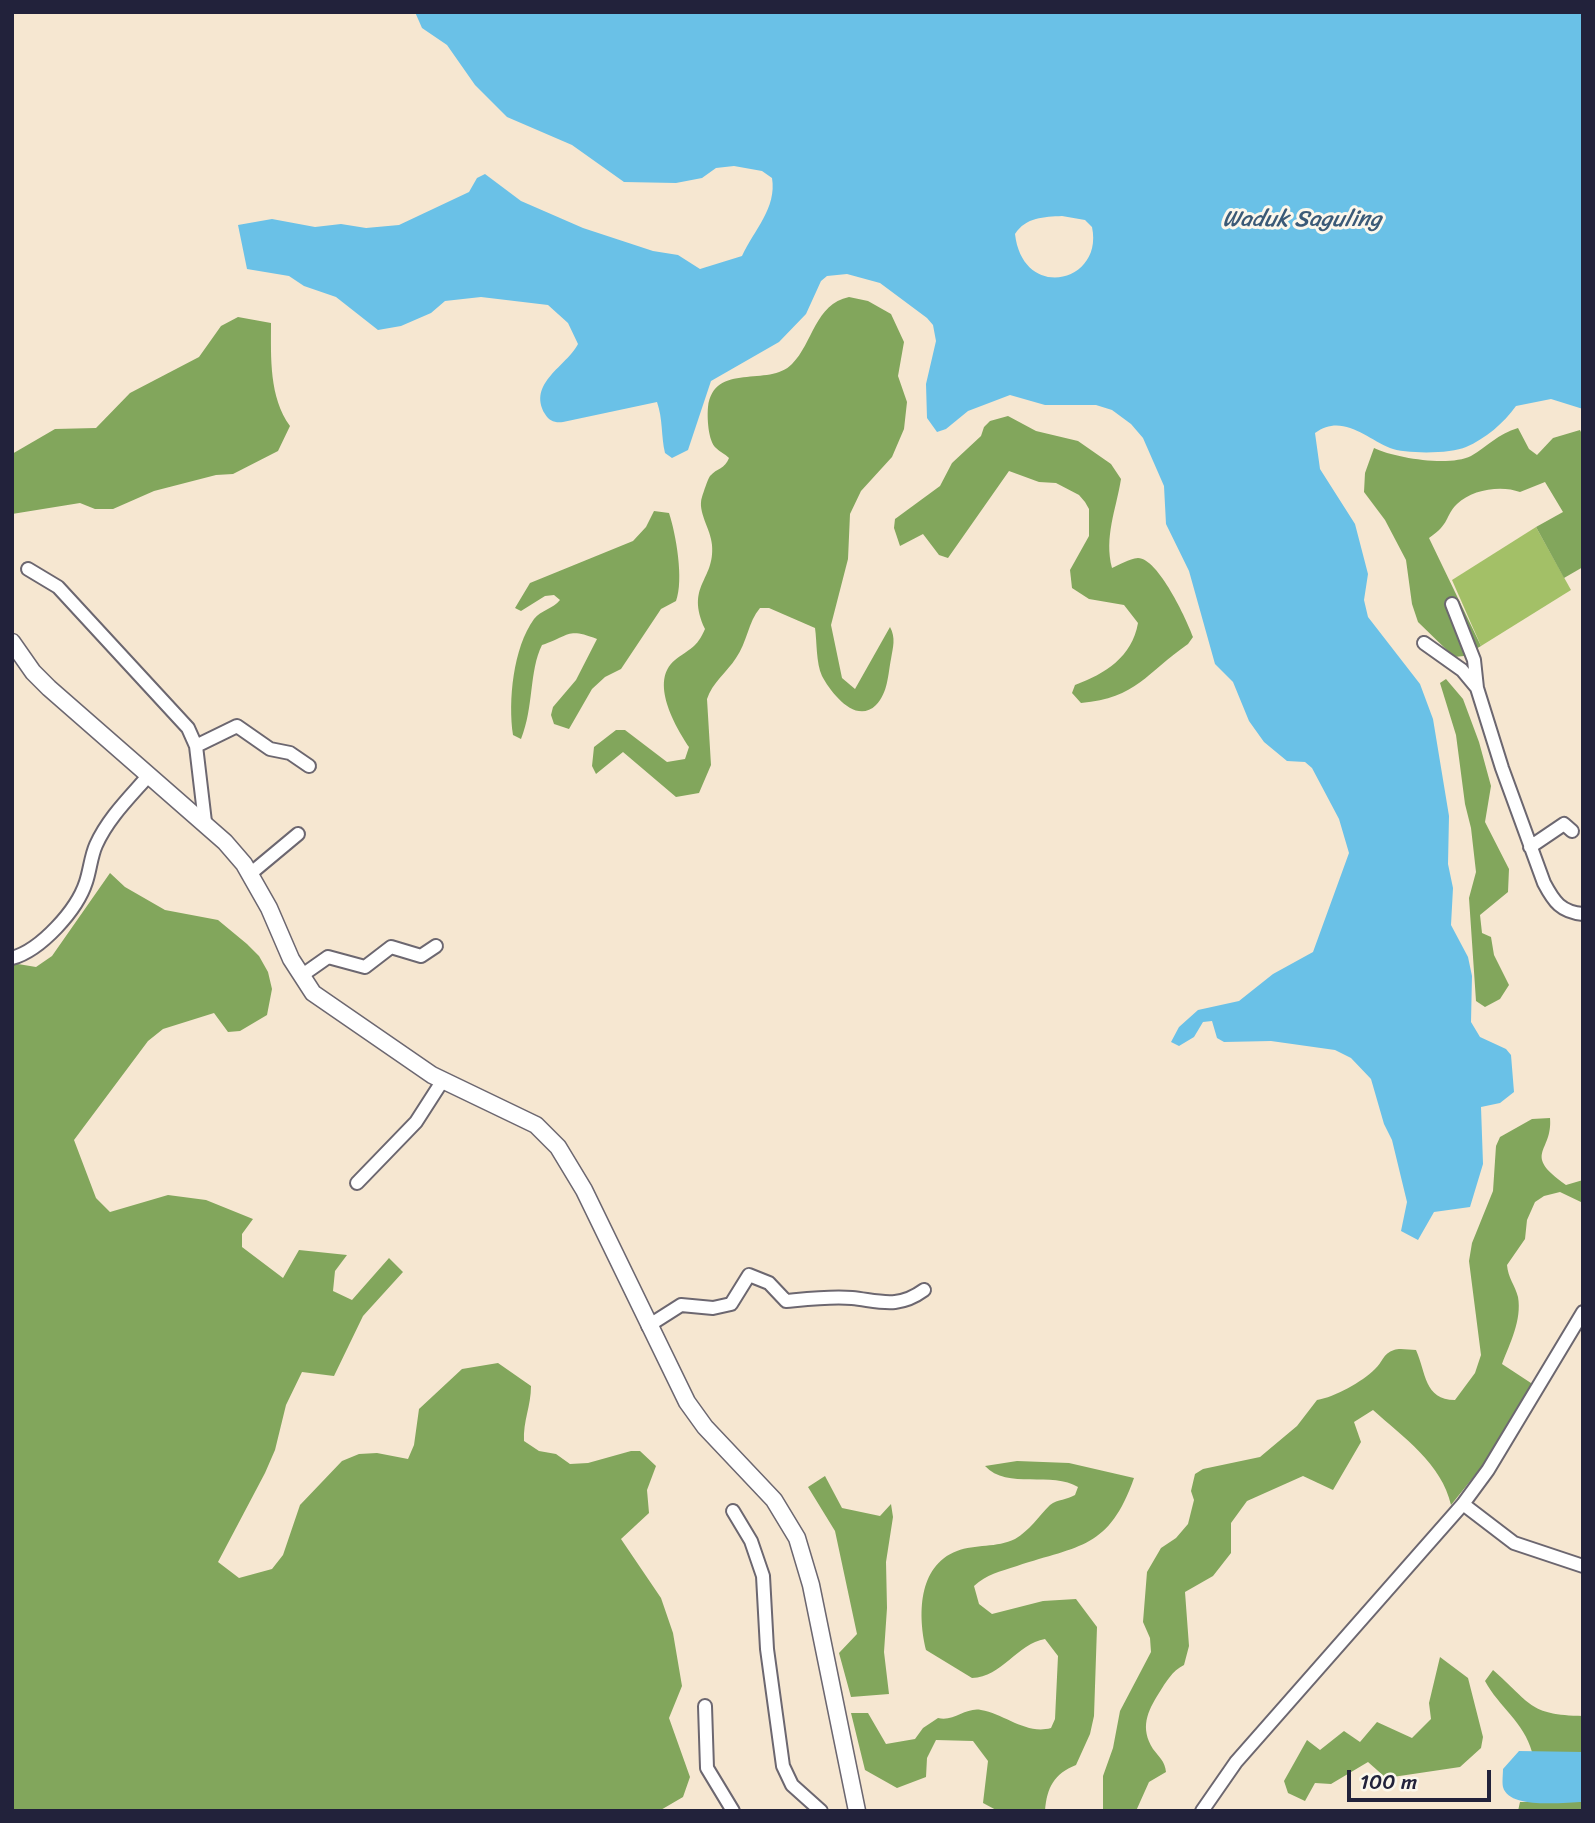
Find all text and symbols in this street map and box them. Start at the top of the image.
water label: Waduk Saguling [1223,206,1381,234]
scale bar [1350,1756,1494,1800]
text: 100 m [1360,1763,1417,1801]

